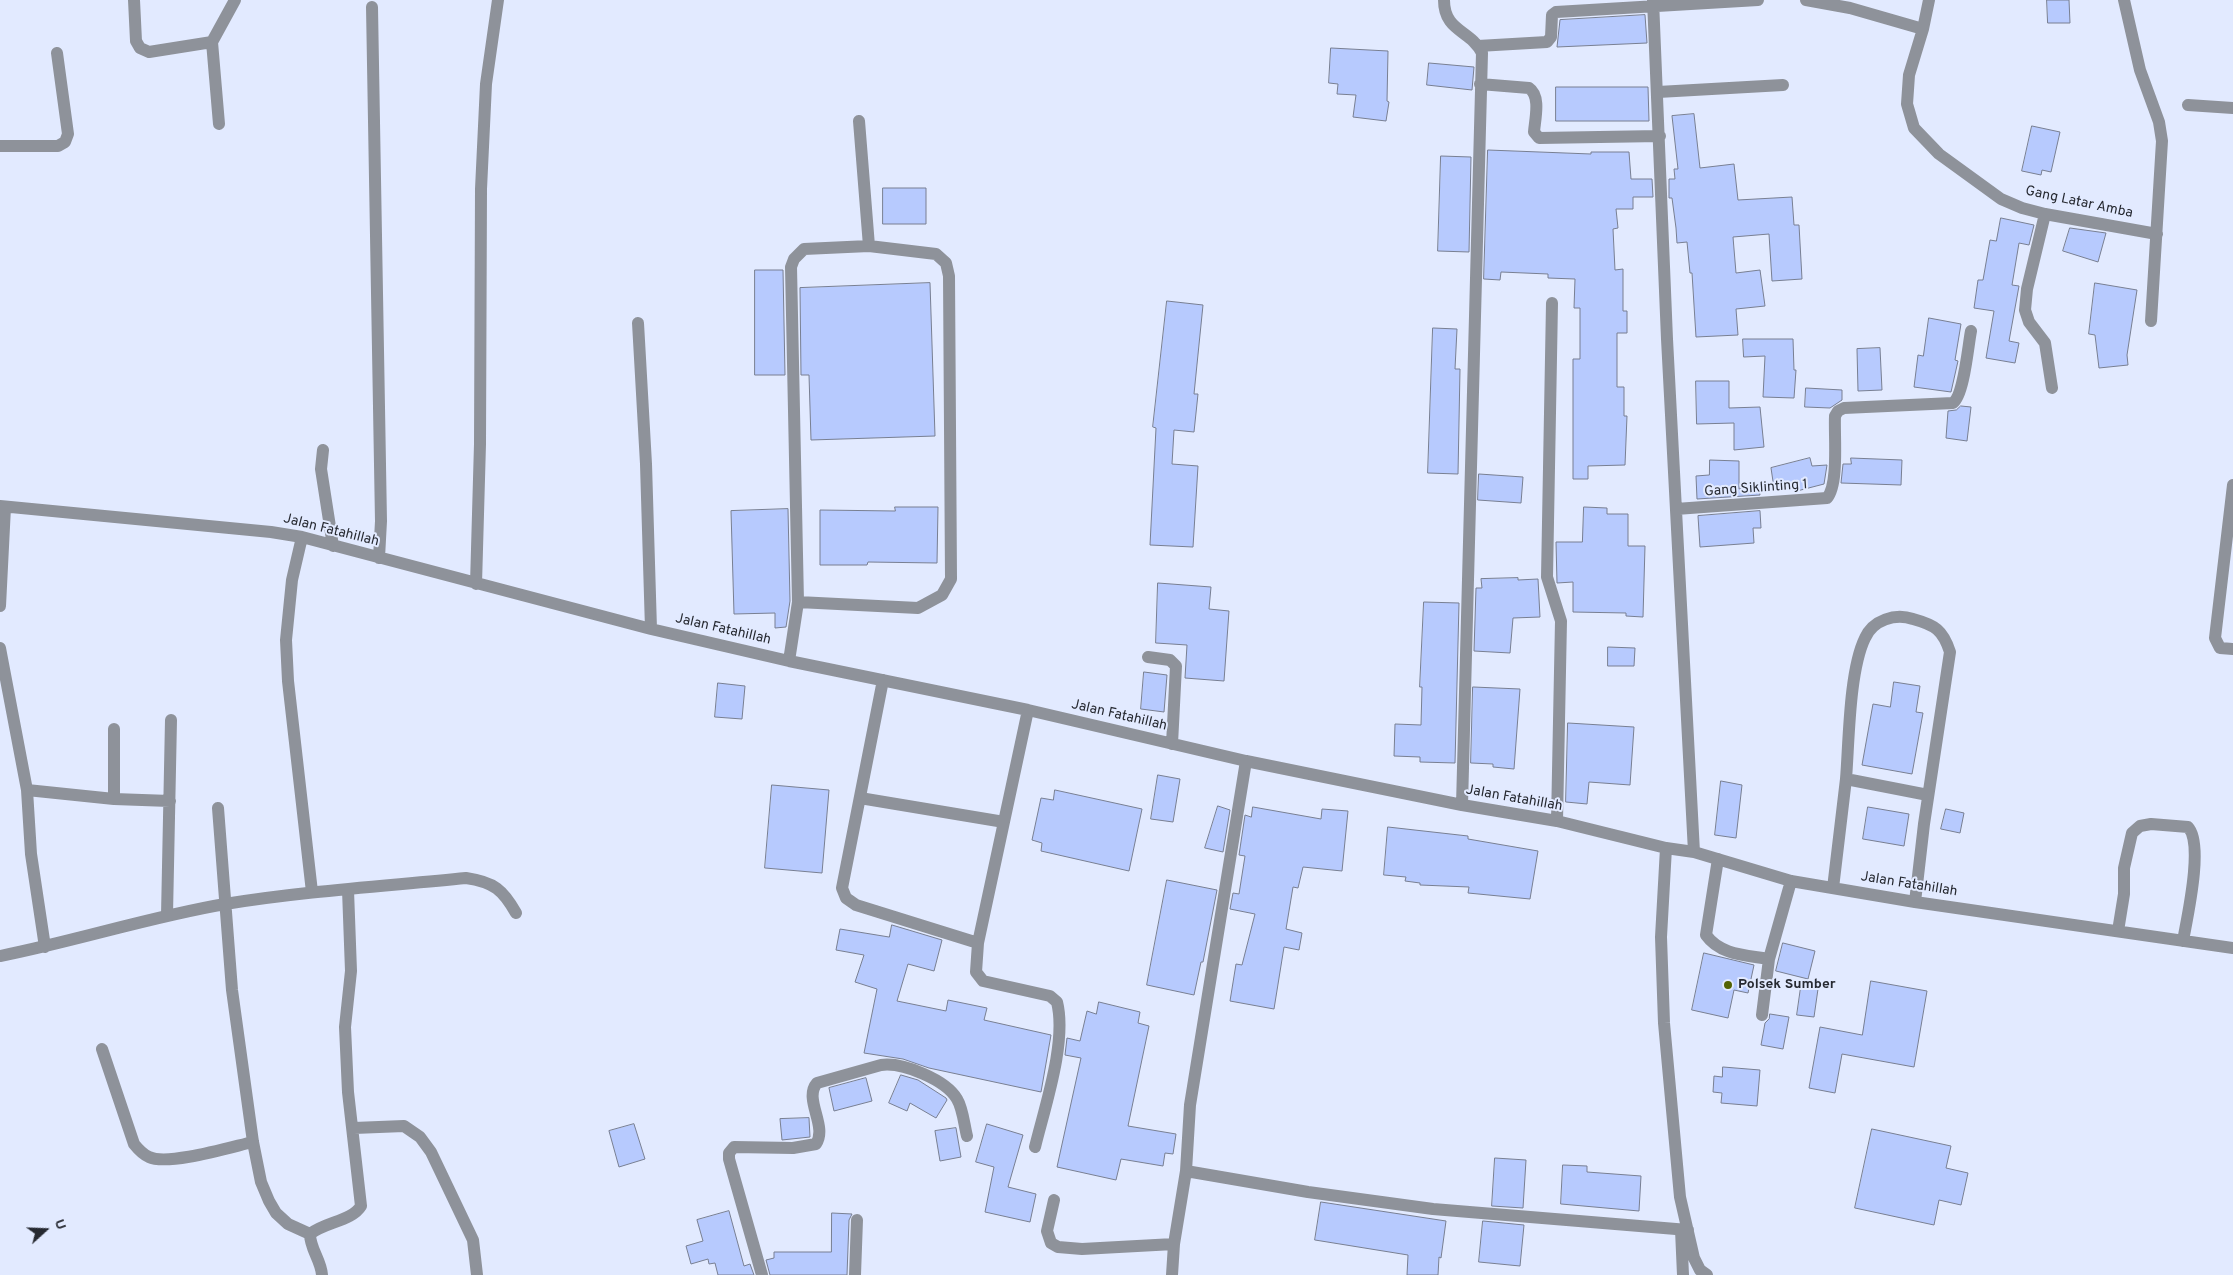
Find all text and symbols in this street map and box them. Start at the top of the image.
street label: Gang Latar Amba [2024,183,2134,223]
street label: Gang Siklinting 1 [1704,477,1808,501]
street label: Jalan Fatahillah [282,511,380,551]
street label: Jalan Fatahillah [673,611,773,649]
street label: Jalan Fatahillah [1069,697,1169,735]
street label: Jalan Fatahillah [1464,782,1564,816]
street label: Jalan Fatahillah [1859,869,1959,901]
place label: Polsek Sumber [1738,977,1836,993]
marker: Polsek Sumber [1722,979,1734,991]
north arrow [20,1205,70,1255]
text: U [50,1217,69,1232]

